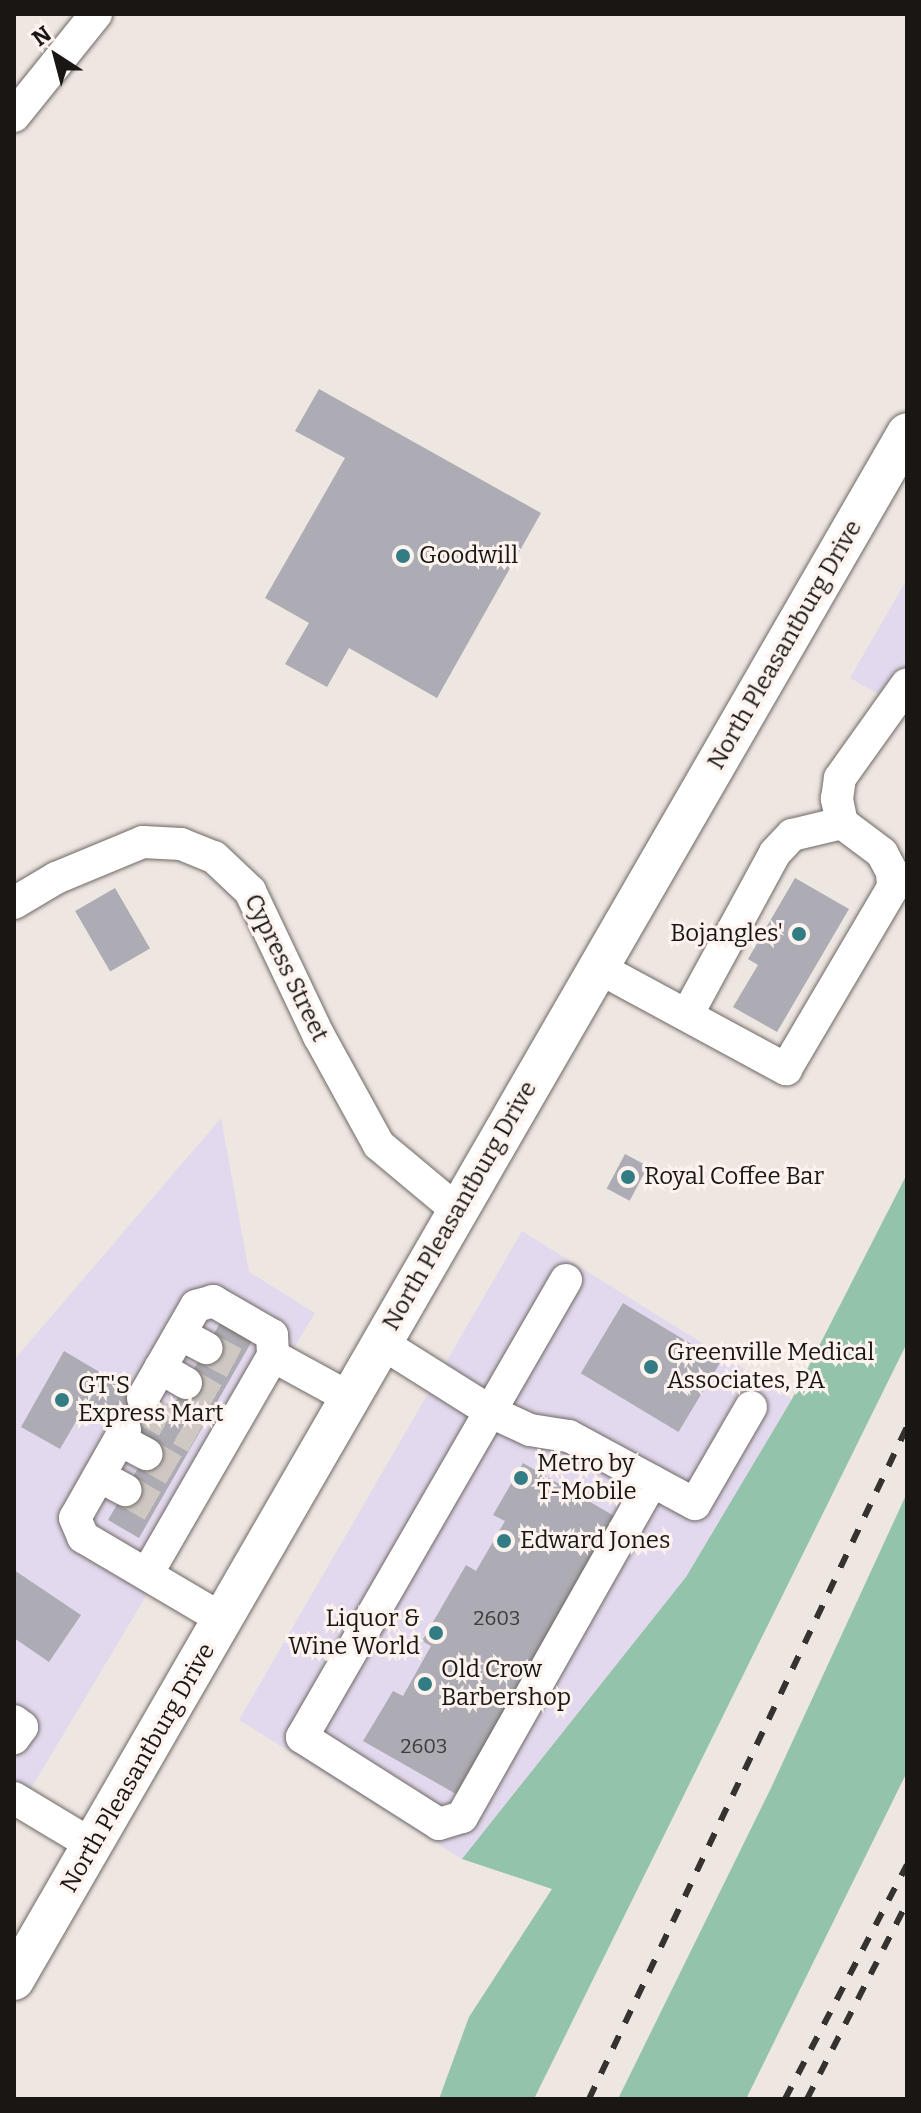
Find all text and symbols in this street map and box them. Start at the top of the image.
north arrow [16,16,96,96]
text: N [27,20,56,52]
street label: North Pleasantburg Drive [702,515,868,775]
place label: Goodwill [419,542,518,570]
marker: Goodwill [394,547,412,565]
street label: Cypress Street [238,890,334,1046]
place label: Bojangles' [670,920,783,948]
marker: Bojangles' [790,925,808,943]
street label: North Pleasantburg Drive [377,1076,543,1336]
place label: Royal Coffee Bar [644,1163,824,1191]
marker: Royal Coffee Bar [619,1168,637,1186]
place label: Greenville Medical Associates, PA [667,1339,874,1395]
marker: Greenville Medical Associates, PA [642,1358,660,1376]
place label: GT'S Express Mart [78,1372,224,1428]
marker: GT'S Express Mart [53,1391,71,1409]
place label: Metro by T-Mobile [537,1450,637,1506]
marker: Metro by T-Mobile [512,1469,530,1487]
place label: Edward Jones [520,1527,670,1555]
marker: Edward Jones [495,1532,513,1550]
place label: Liquor & Wine World [288,1605,420,1661]
house number: 2603 [474,1606,520,1630]
marker: Liquor & Wine World [427,1624,445,1642]
street label: North Pleasantburg Drive [55,1638,221,1898]
place label: Old Crow Barbershop [441,1656,571,1712]
marker: Old Crow Barbershop [416,1675,434,1693]
house number: 2603 [401,1734,447,1758]

